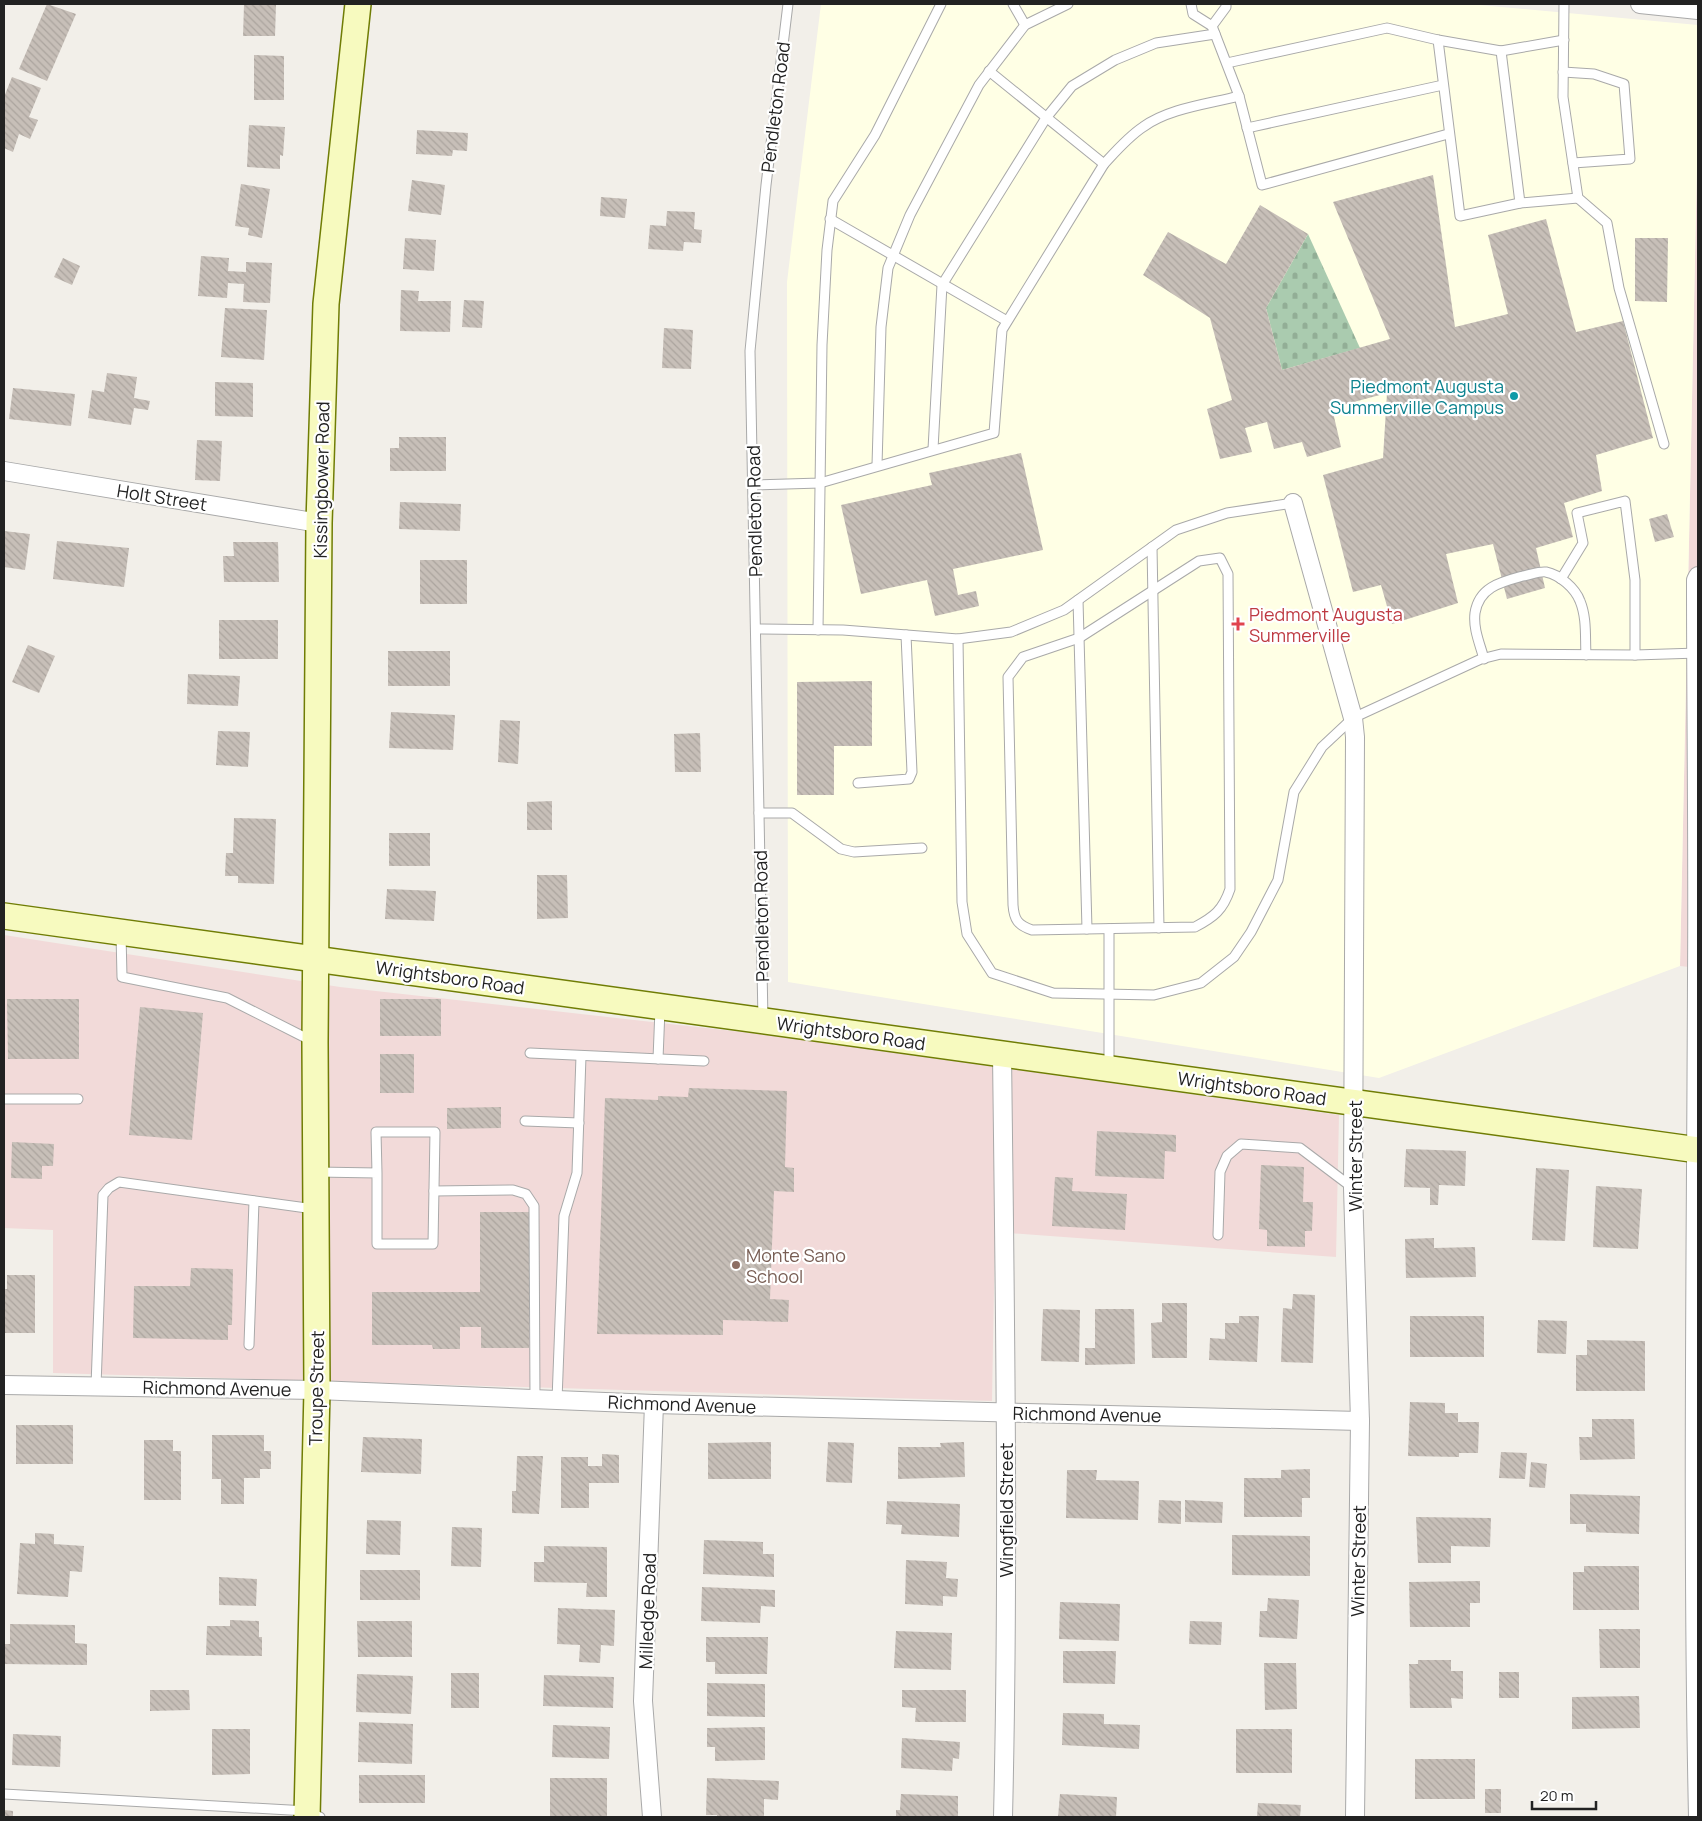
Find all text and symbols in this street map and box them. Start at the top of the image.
street label: Pendleton Road [755,40,795,174]
place label: Piedmont Augusta Summerville Campus [1330,374,1504,419]
marker: Piedmont Augusta Summerville Campus [1508,390,1520,402]
street label: Kissingbower Road [308,401,334,559]
street label: Pendleton Road [741,445,767,577]
street label: Holt Street [115,478,209,516]
place label: Piedmont Augusta Summerville [1249,602,1403,647]
marker: Piedmont Augusta Summerville [1231,617,1245,631]
street label: Pendleton Road [748,850,774,982]
street label: Wrightsboro Road [374,955,526,999]
street label: Wrightsboro Road [775,1011,927,1055]
street label: Wrightsboro Road [1176,1066,1328,1110]
street label: Winter Street [1343,1100,1367,1212]
place label: Monte Sano School [746,1243,846,1288]
marker: Monte Sano School [730,1259,742,1271]
street label: Troupe Street [303,1330,329,1446]
street label: Richmond Avenue [143,1375,291,1401]
street label: Richmond Avenue [607,1389,757,1419]
street label: Richmond Avenue [1013,1401,1161,1427]
street label: Wingfield Street [994,1443,1018,1577]
street label: Winter Street [1345,1505,1371,1617]
street label: Milledge Road [633,1552,661,1670]
scale bar [1532,1778,1596,1810]
text: 20 m [1540,1785,1573,1806]

